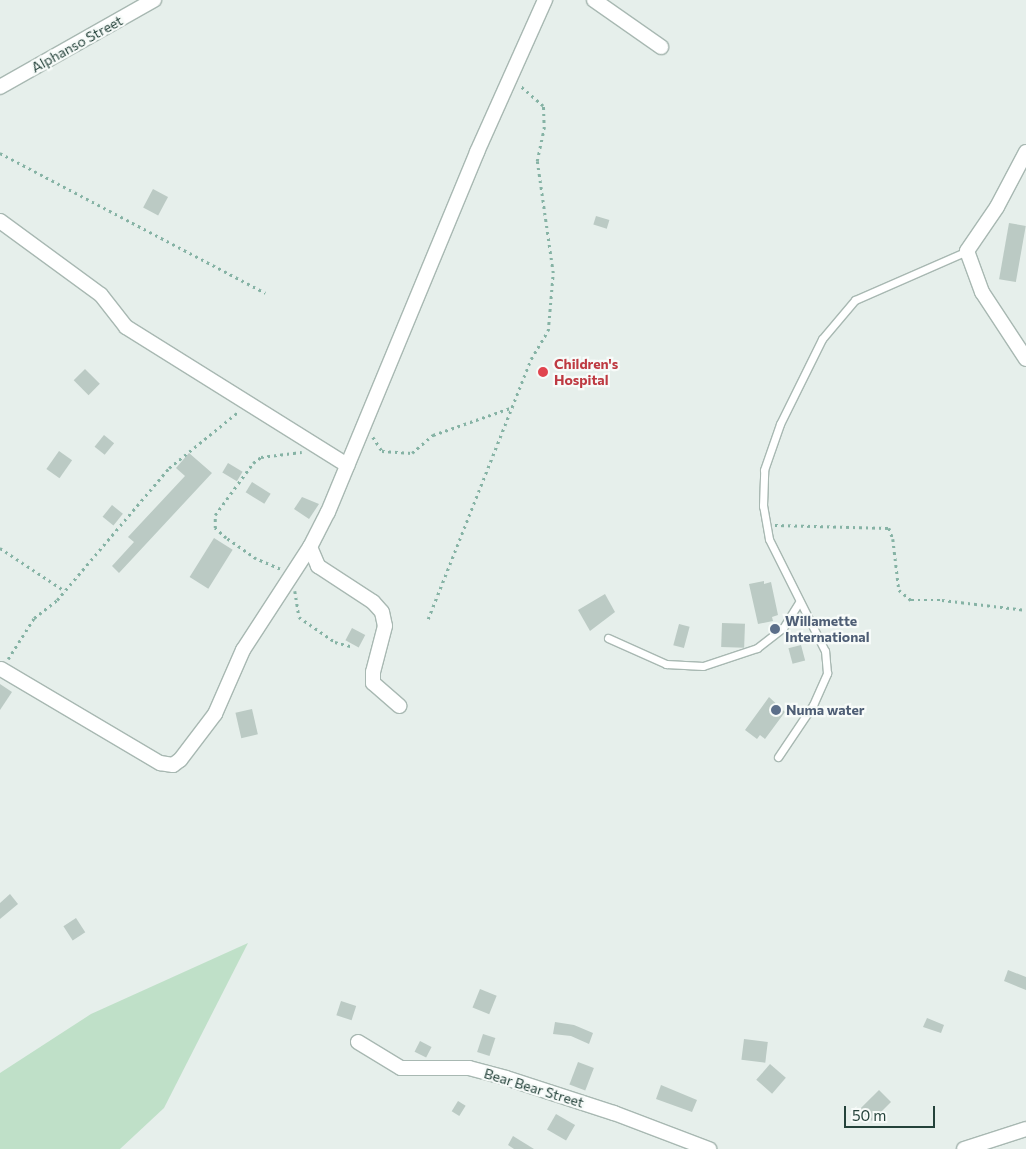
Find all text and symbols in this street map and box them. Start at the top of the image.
street label: Alphanso Street [28,12,126,76]
place label: Children's Hospital [554,356,618,388]
marker: Children's Hospital [536,365,550,379]
place label: Willamette International [785,613,869,646]
marker: Willamette International [769,623,781,635]
place label: Numa water [786,702,865,718]
marker: Numa water [770,704,782,716]
street label: Bear Bear Street [482,1065,586,1111]
scale bar [846,1096,937,1128]
text: 50 m [852,1106,886,1124]

